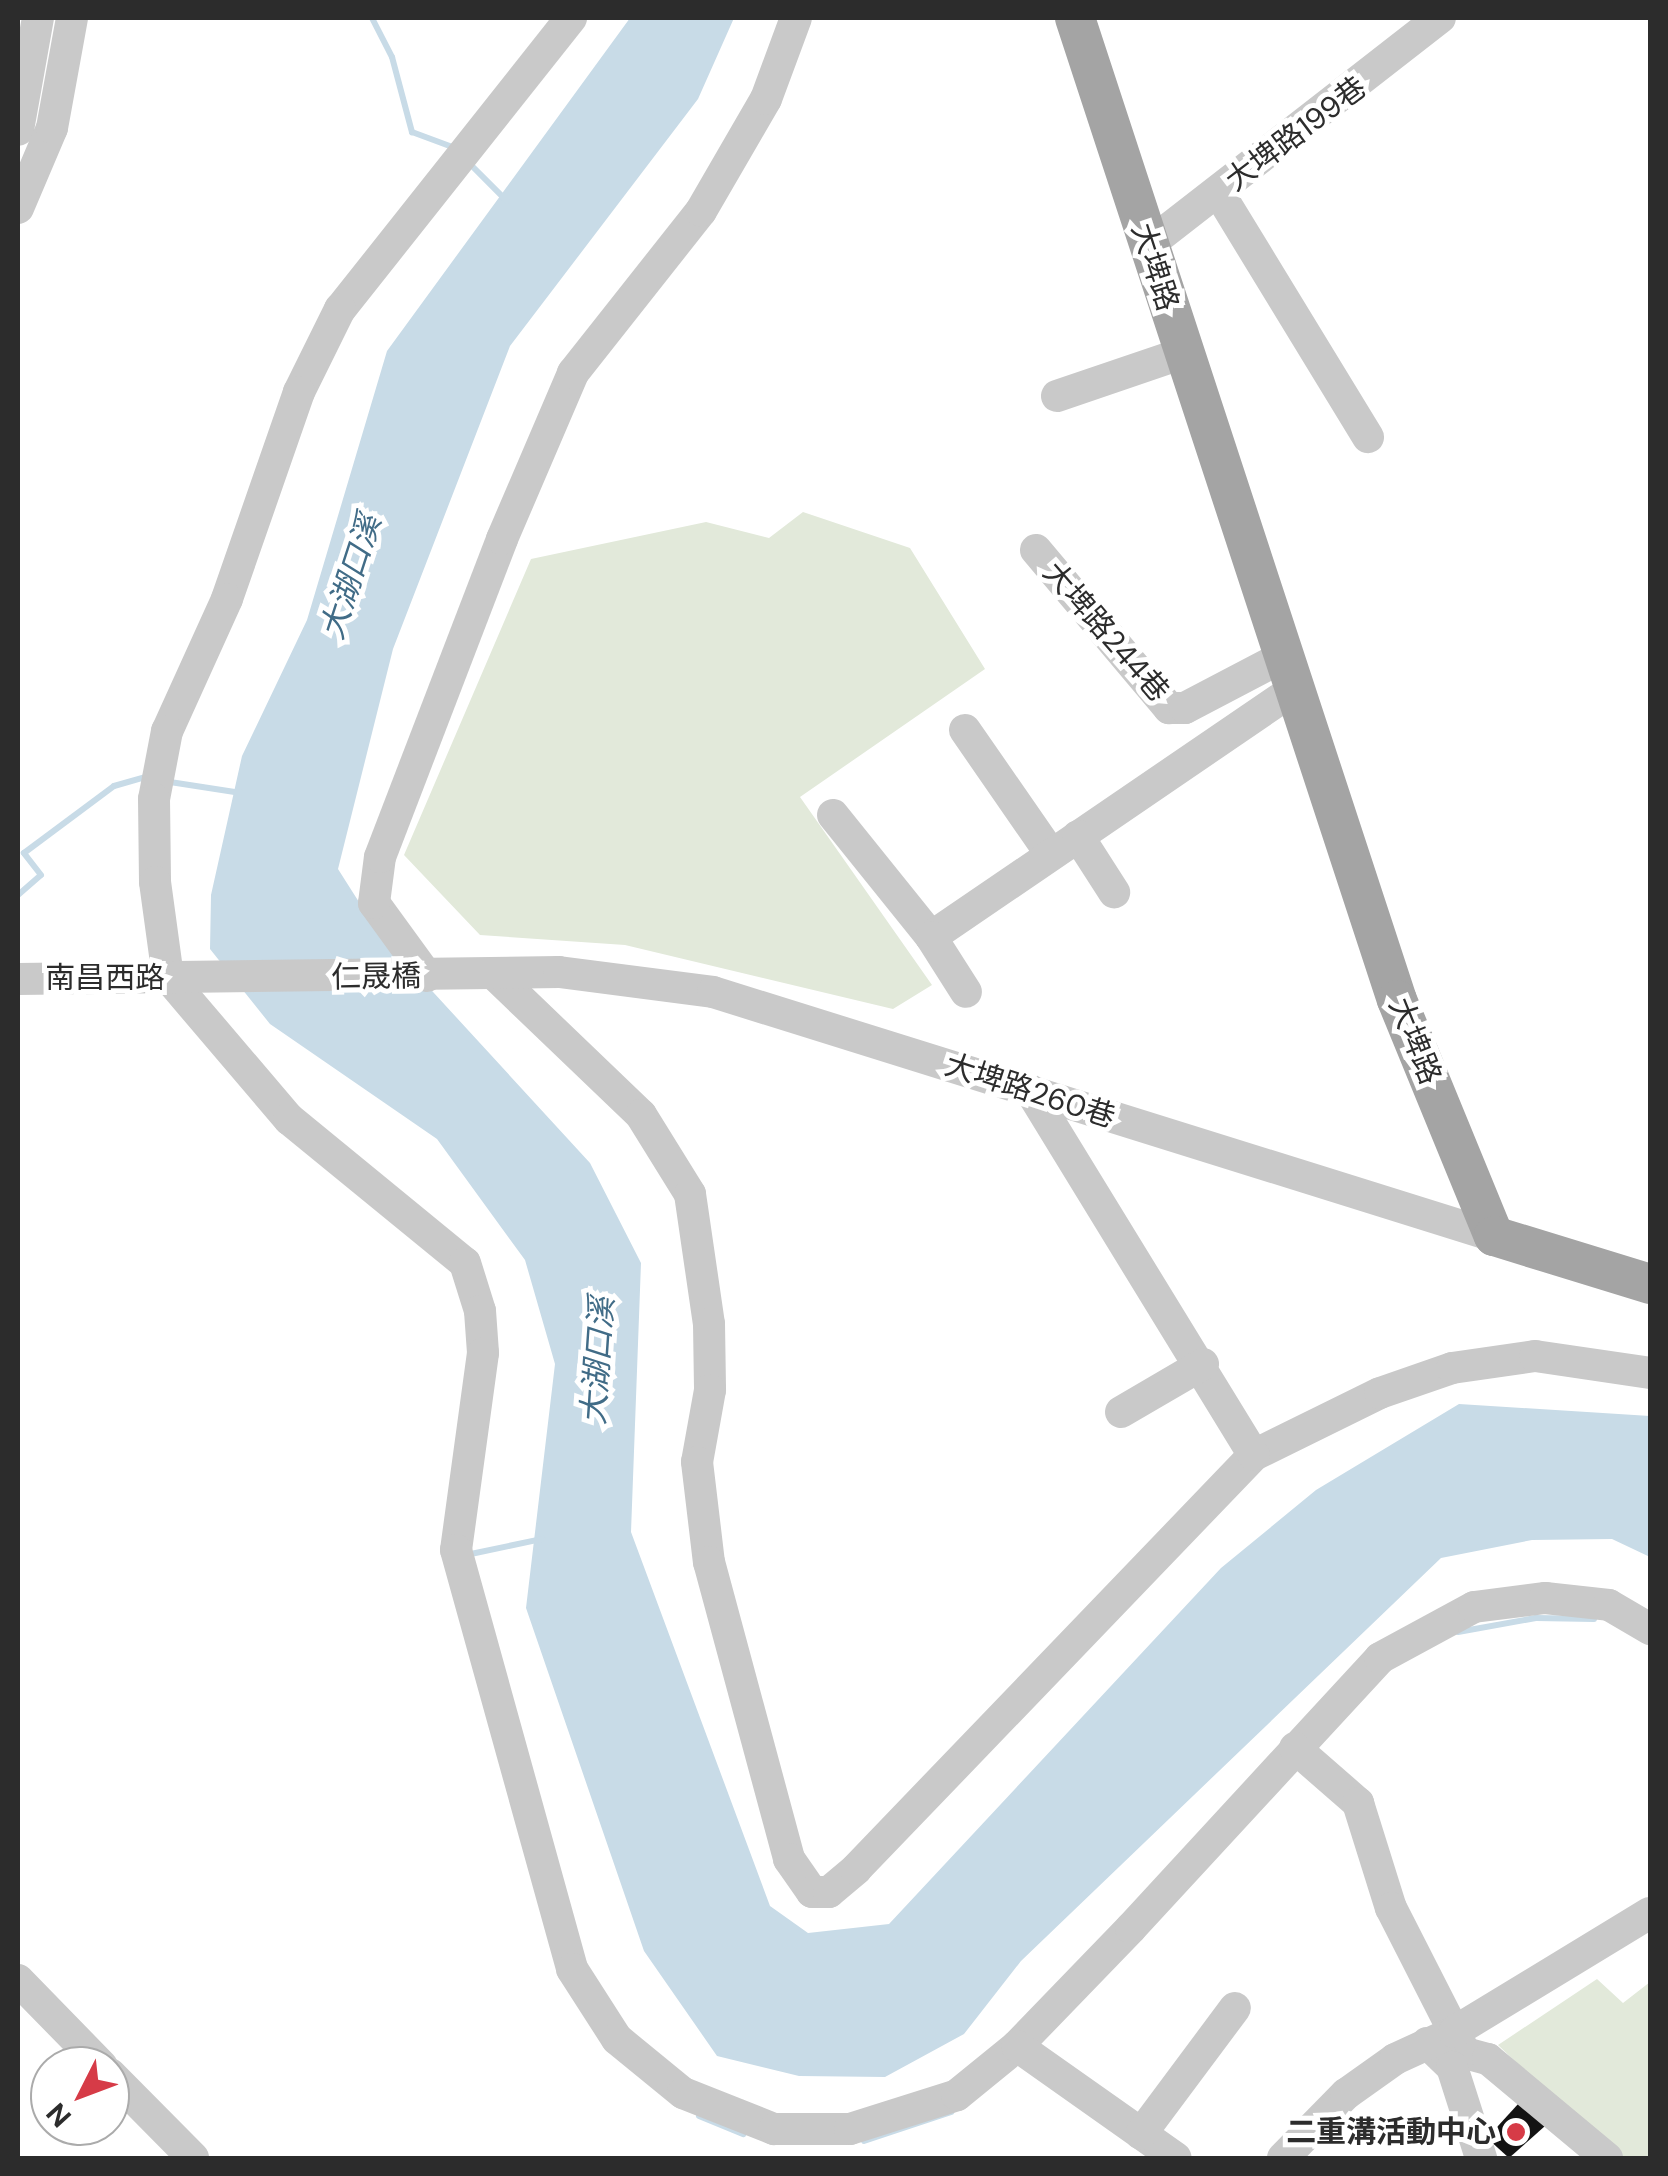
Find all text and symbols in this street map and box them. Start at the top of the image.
street label: 大埤路199巷 [1218,69,1374,199]
street label: 大埤路 [1124,219,1186,315]
water label: 大湖口溪 [313,510,389,644]
street label: 大埤路244巷 [1036,555,1176,709]
street label: 仁晟橋 [331,958,421,996]
street label: 南昌西路 [45,960,165,996]
street label: 大埤路 [1381,993,1449,1089]
street label: 大埤路260巷 [940,1047,1120,1135]
water label: 大湖口溪 [574,1296,622,1426]
north arrow [30,2046,130,2146]
text: N [38,2095,79,2135]
place label: 二重溝活動中心 [1286,2114,1496,2150]
marker: 二重溝活動中心 [1505,2121,1527,2143]

